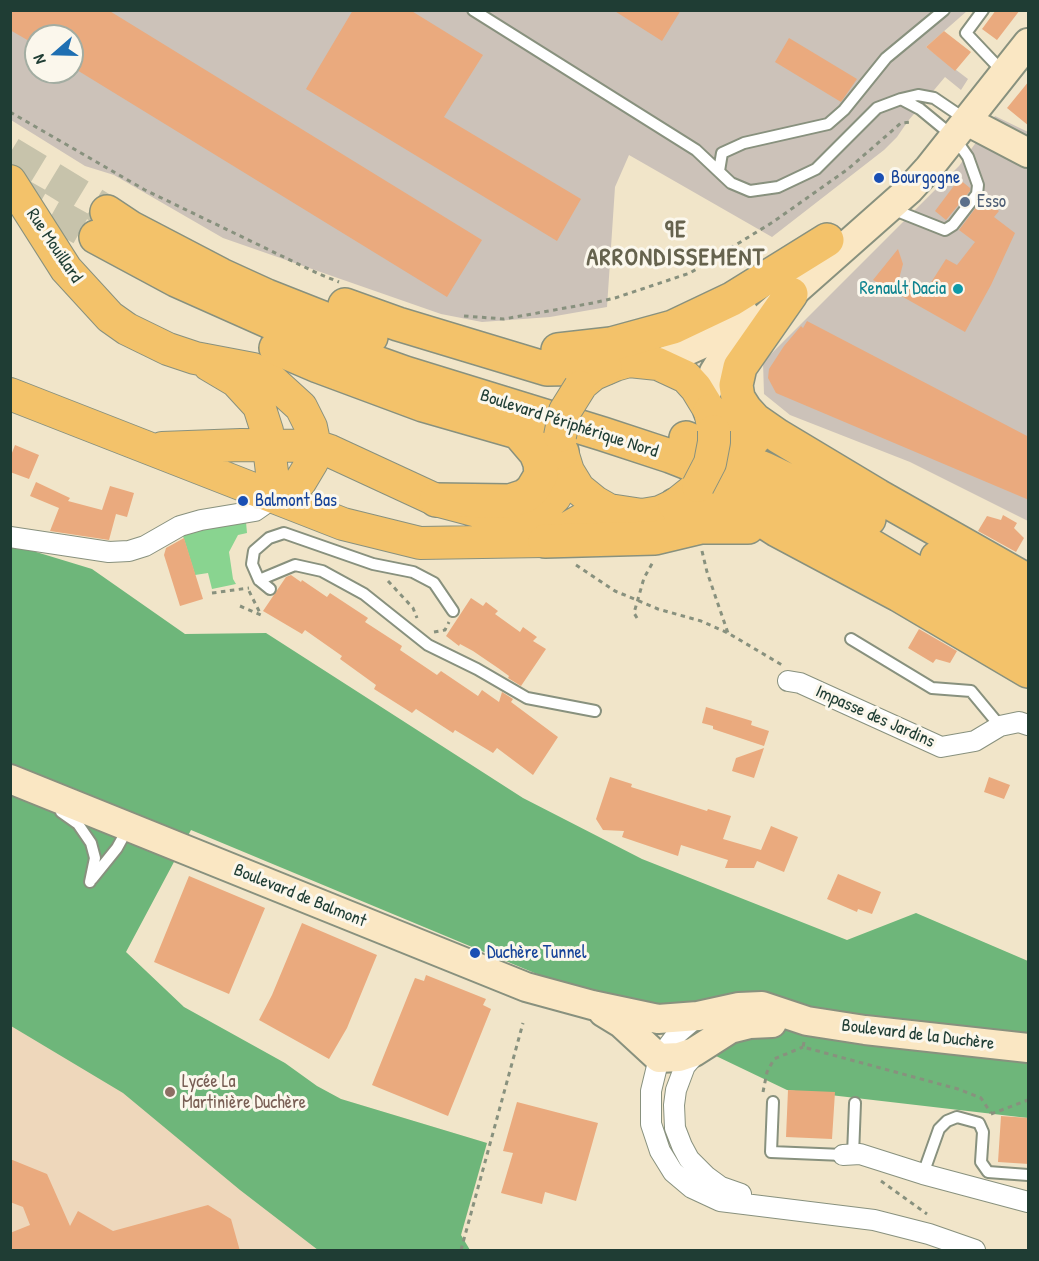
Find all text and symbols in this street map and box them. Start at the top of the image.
north arrow [24,24,84,84]
text: N [27,52,51,67]
place label: Bourgogne [891,167,960,189]
marker: Bourgogne [872,171,886,185]
place label: Esso [977,191,1006,213]
marker: Esso [958,195,972,209]
street label: Rue Mouillard [21,205,87,287]
district label: 9E ARRONDISSEMENT [586,217,766,273]
place label: Renault Dacia [859,278,946,300]
marker: Renault Dacia [951,282,965,296]
street label: Boulevard Périphérique Nord [477,385,661,463]
place label: Balmont Bas [255,490,337,512]
marker: Balmont Bas [236,494,250,508]
street label: Impasse des Jardins [812,681,938,753]
street label: Boulevard de Balmont [231,860,369,932]
place label: Duchère Tunnel [487,942,587,964]
marker: Duchère Tunnel [468,946,482,960]
street label: Boulevard de la Duchère [840,1015,996,1055]
place label: Lycée La Martinière Duchère [182,1071,306,1114]
marker: Lycée La Martinière Duchère [163,1085,177,1099]

